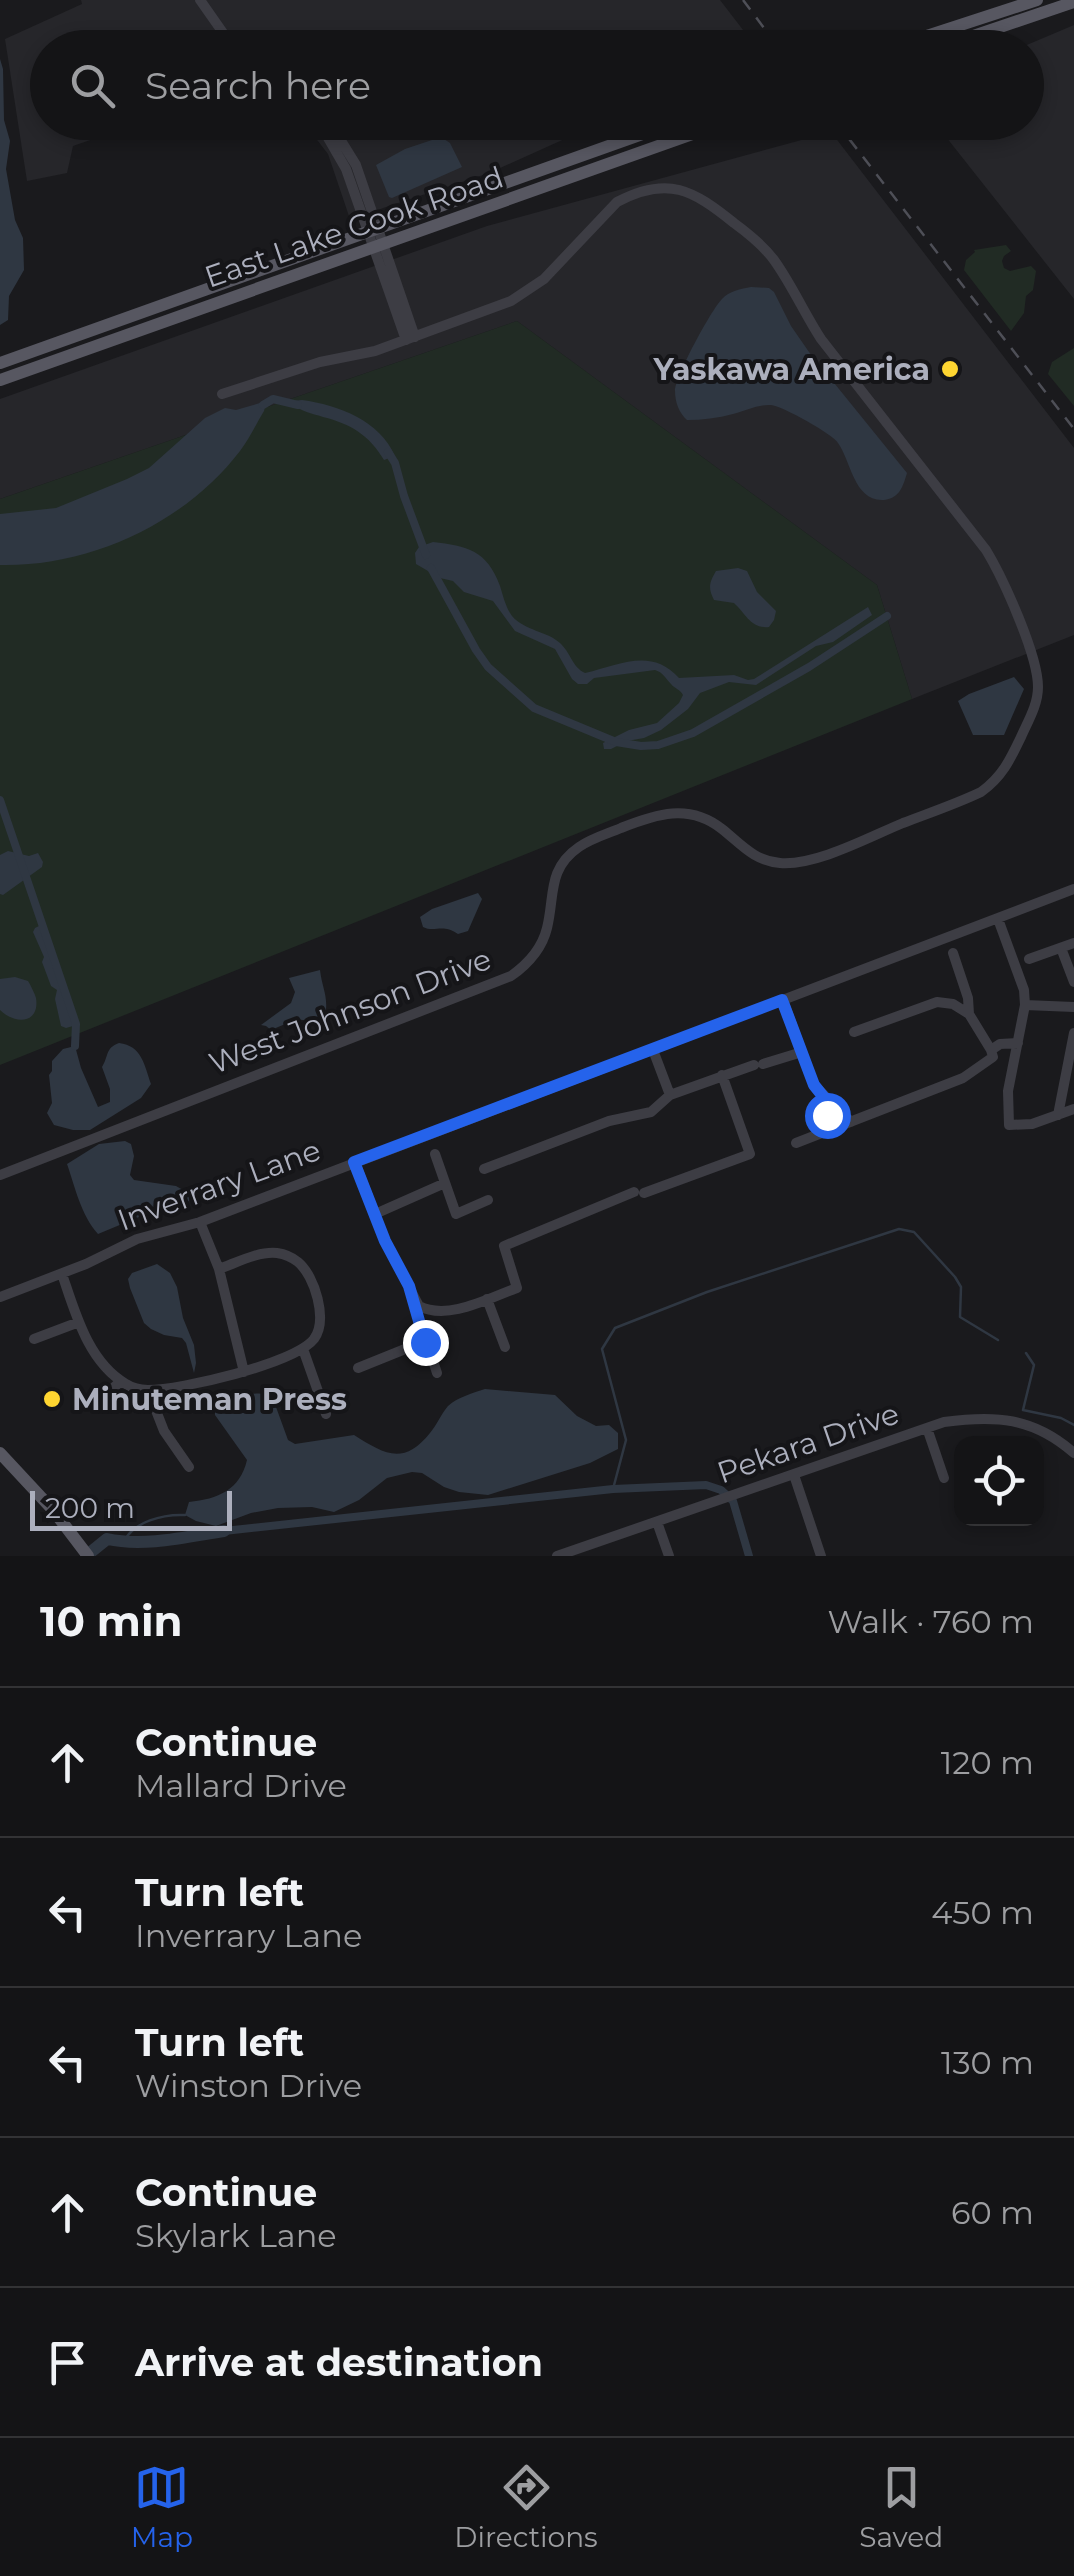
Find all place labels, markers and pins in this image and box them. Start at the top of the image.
place label: Yaskawa America [653,351,930,388]
marker: Yaskawa America [939,358,961,380]
place label: Minuteman Press [72,1381,347,1418]
marker: Minuteman Press [41,1388,63,1410]

